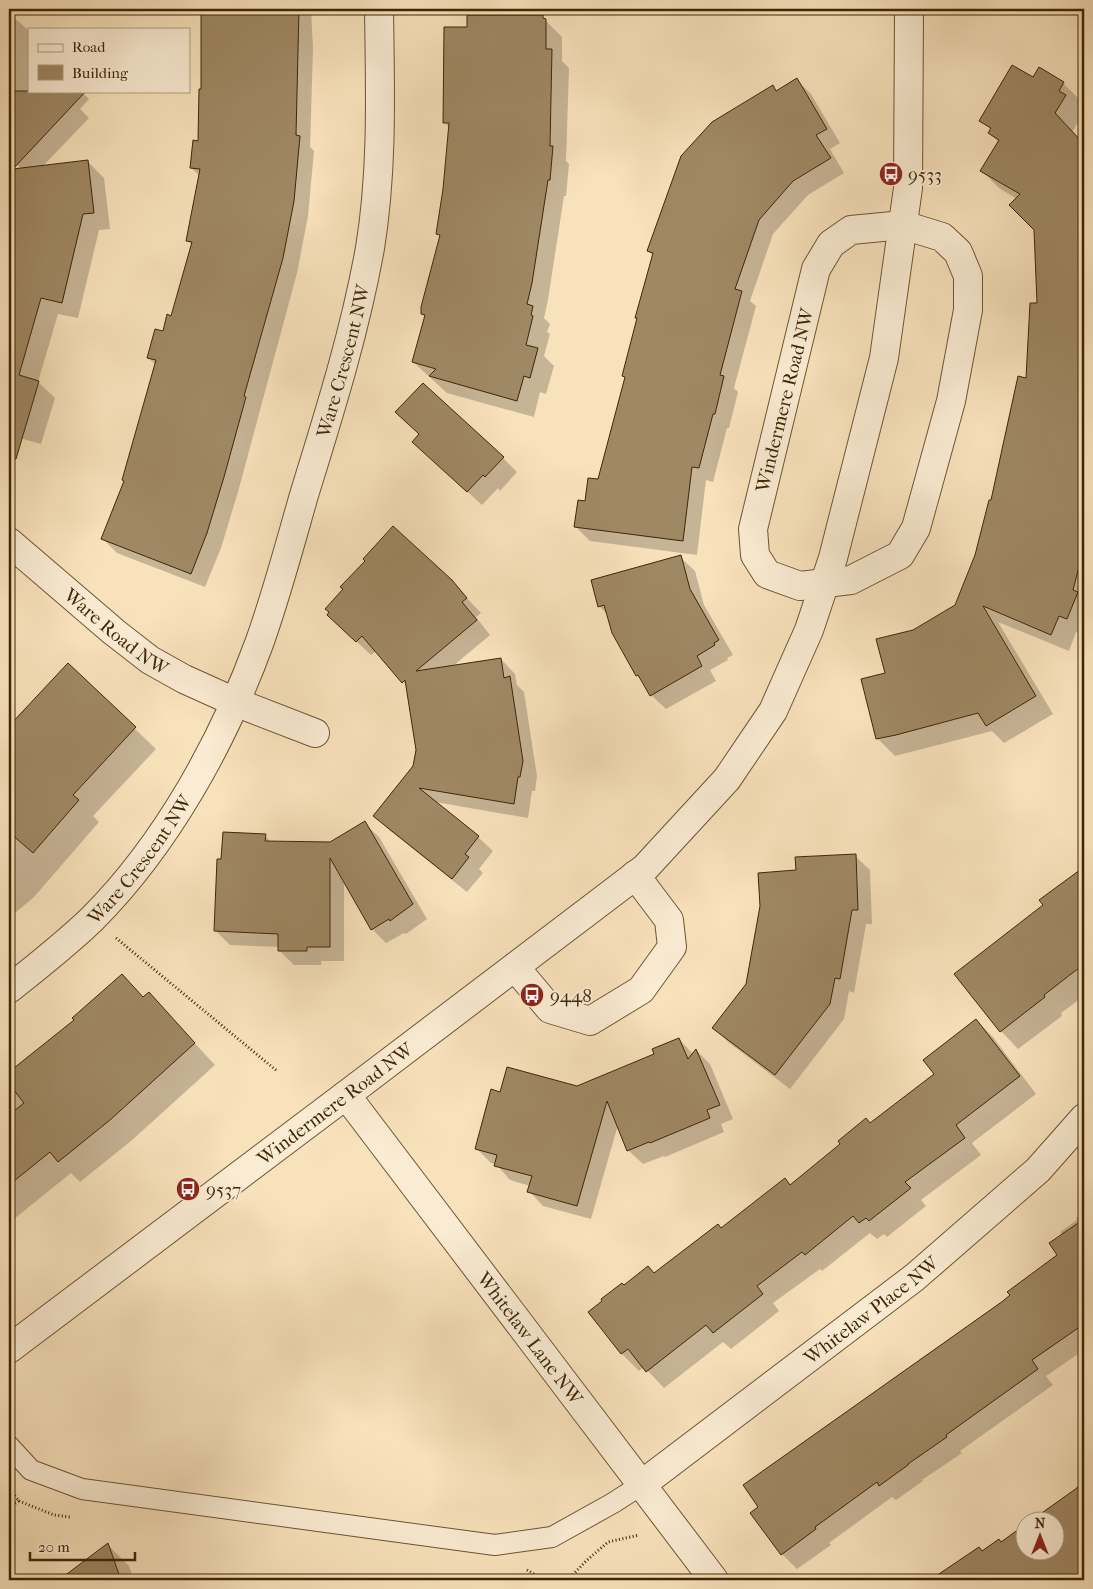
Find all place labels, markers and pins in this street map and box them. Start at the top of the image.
bus stop icon: 9533 [878,161,904,187]
place label: 9533 [908,164,942,186]
bus stop icon: 9448 [519,982,545,1008]
place label: 9448 [550,985,592,1007]
bus stop icon: 9537 [175,1176,201,1202]
place label: 9537 [206,1179,241,1201]

